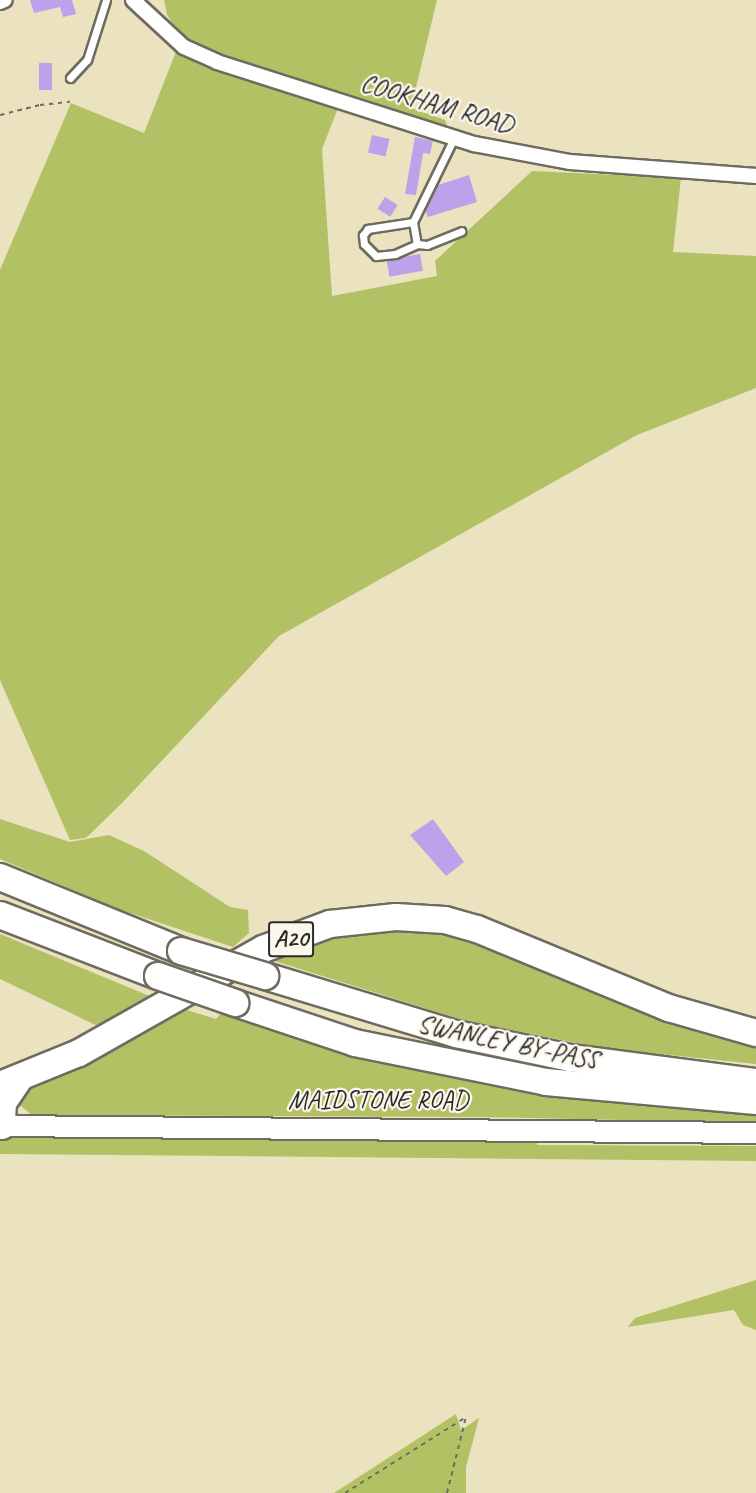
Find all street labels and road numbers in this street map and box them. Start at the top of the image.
street label: COOKHAM ROAD [357,67,517,141]
road number: A20 [267,918,315,960]
street label: SWANLEY BY-PASS [415,1008,601,1076]
street label: MAIDSTONE ROAD [287,1084,469,1116]

